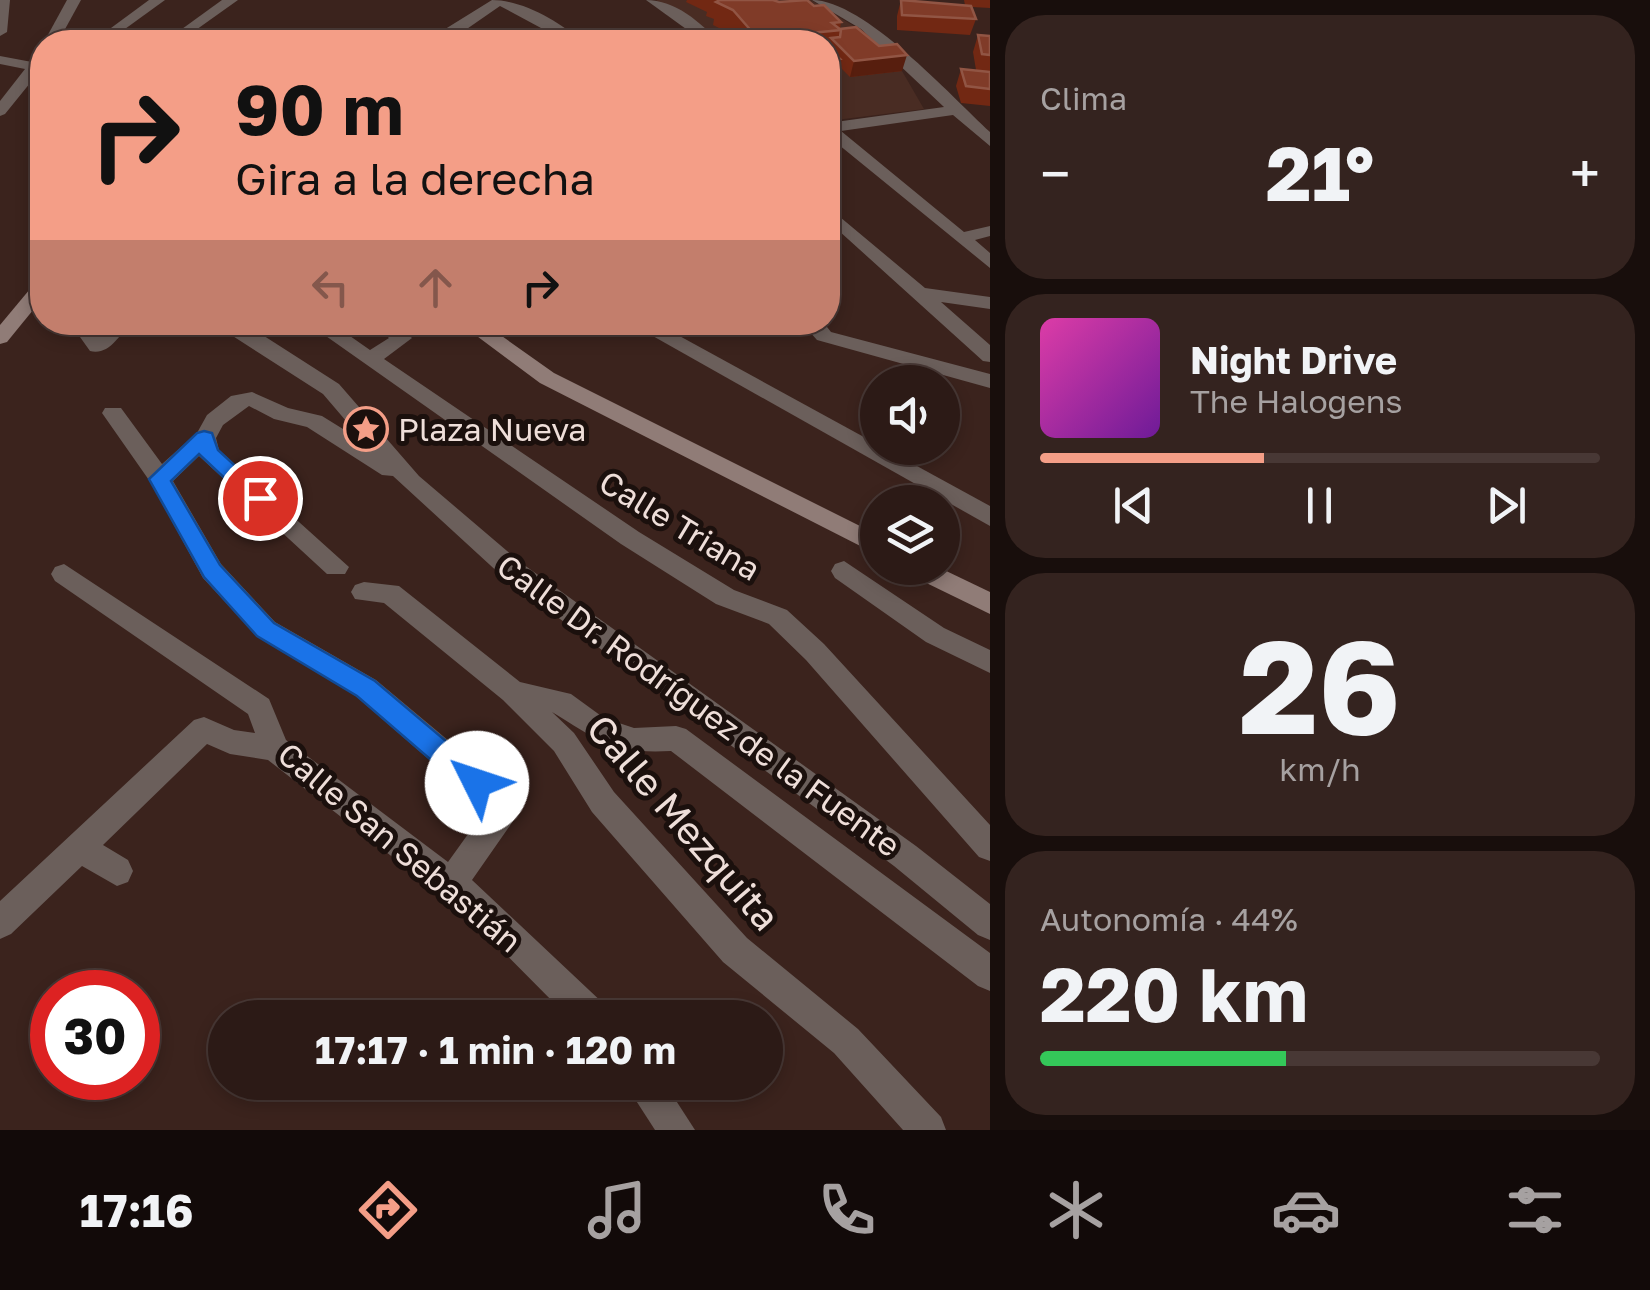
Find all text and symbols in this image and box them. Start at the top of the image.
text: 90 m [235,66,404,150]
icon: right [70,70,200,200]
text: Clima [1040,79,1127,117]
text: 21° [1266,127,1374,218]
text: − [1040,140,1070,206]
text: + [1570,140,1600,206]
text: Gira a la derecha [235,151,595,205]
icon: left [303,260,358,315]
icon: ahead [408,260,463,315]
icon: right [513,260,568,315]
text: Night Drive [1190,337,1397,382]
map controls [860,365,960,585]
button: sound [860,365,960,465]
text: The Halogens [1190,382,1402,420]
place icon: Plaza Nueva [343,406,389,452]
place label: Plaza Nueva [398,410,586,448]
pin [218,456,303,541]
street label: Calle Triana [593,462,767,588]
icon: arrive [233,471,288,526]
icon: previous [1106,478,1161,533]
icon: pause [1292,478,1347,533]
icon: next [1479,478,1534,533]
button: layers [860,485,960,585]
street label: Calle Dr. Rodríguez de la Fuente [490,546,908,864]
text: 26 [1239,607,1401,763]
street label: Calle Mezquita [578,705,790,939]
position arrow [425,731,529,835]
street label: Calle San Sebastián [271,734,529,960]
text: km/h [1279,750,1361,788]
text: Autonomía · 44% [1040,900,1298,938]
text: 220 km [1040,948,1308,1039]
speed limit sign: 30 [30,970,160,1100]
text: 17:17 · 1 min · 120 m [315,1027,676,1072]
icon: directions [353,1175,423,1245]
icon: music [582,1175,652,1245]
icon: phone [812,1175,882,1245]
icon: climate [1041,1175,1111,1245]
icon: car [1271,1175,1341,1245]
icon: filters [1500,1175,1570,1245]
text: 17:16 [80,1183,194,1237]

